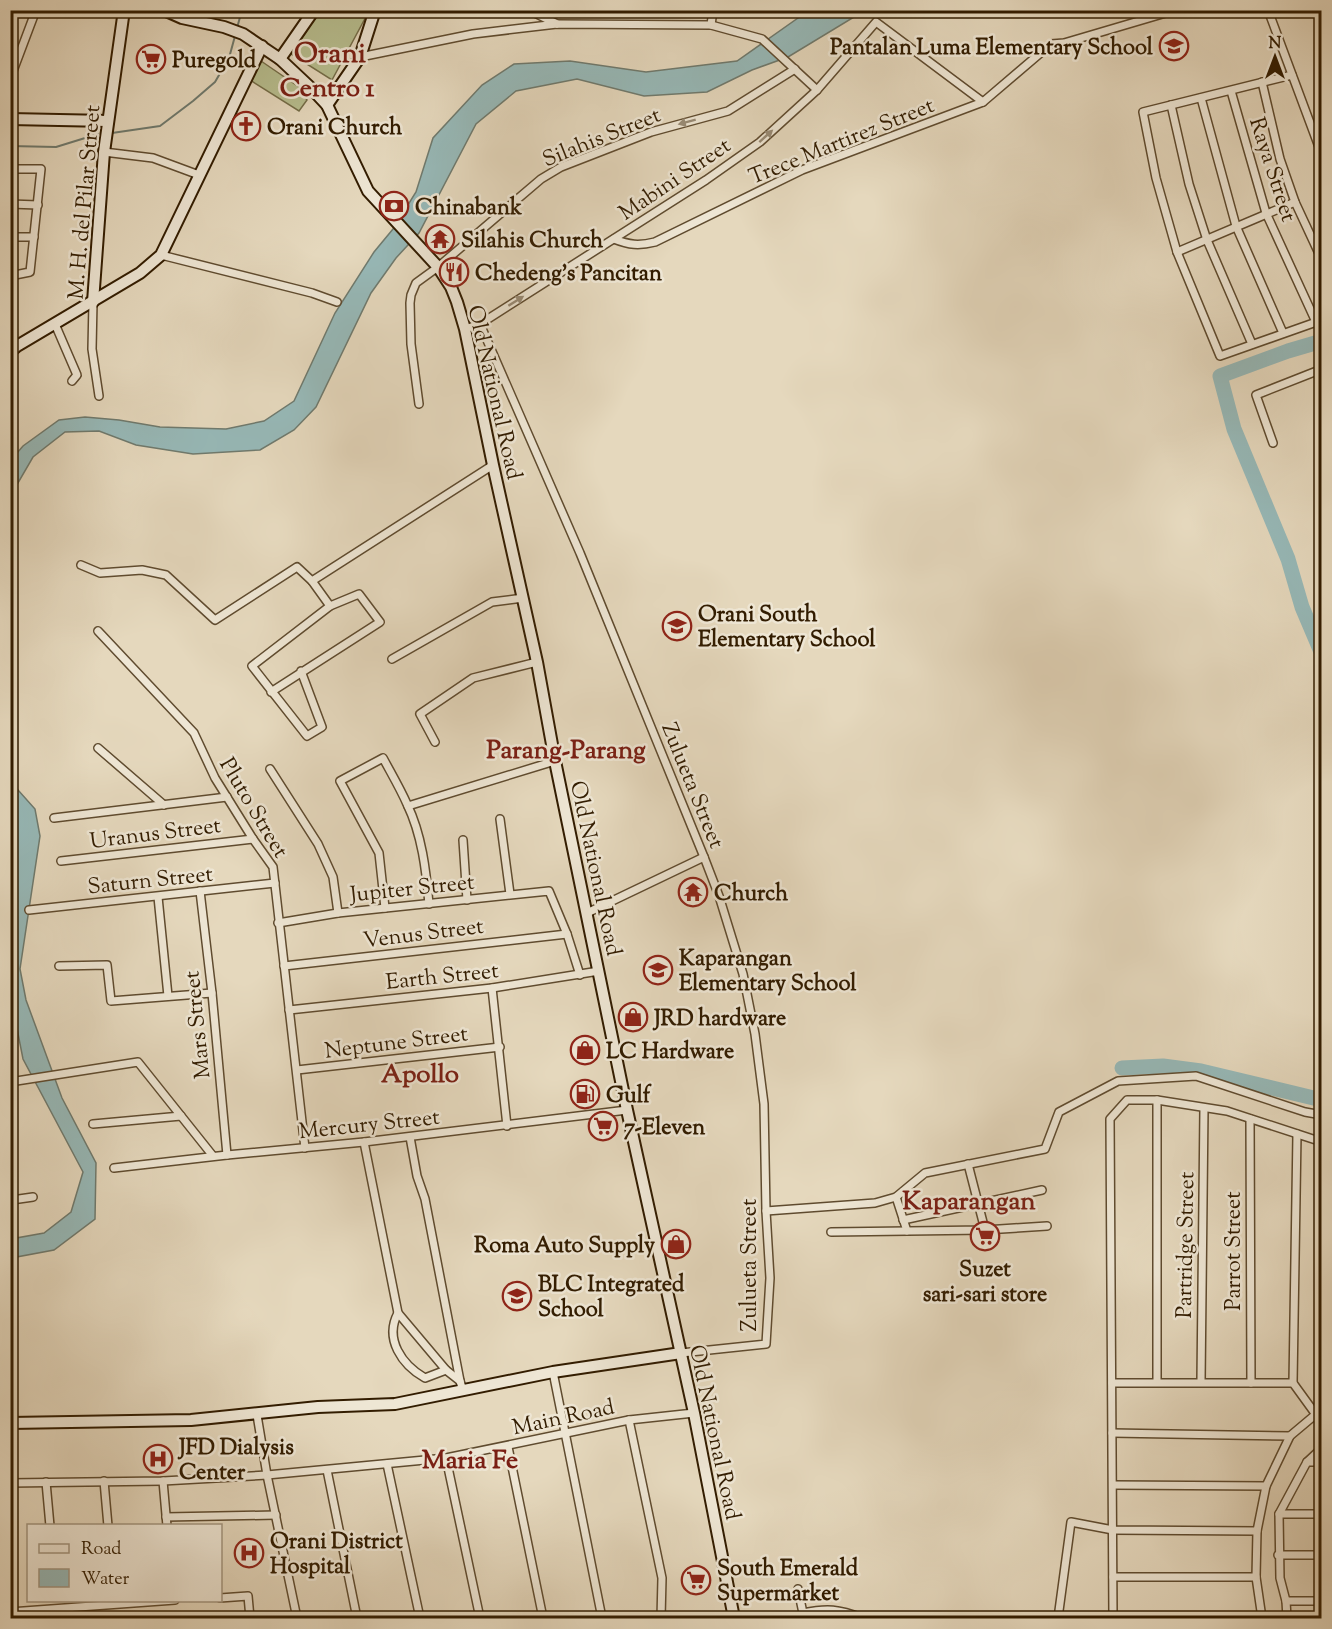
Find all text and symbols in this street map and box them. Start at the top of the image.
north arrow [1245,27,1305,87]
school or university icon: Pantalan Luma Elementary School [1158,30,1190,62]
place label: Pantalan Luma Elementary School [830,33,1154,65]
text: N [1269,33,1282,56]
district label: Orani [294,35,366,75]
supermarket icon: Puregold [135,43,167,75]
place label: Puregold [172,46,257,78]
district label: Centro 1 [280,71,375,108]
street label: Trece Martirez Street [745,91,940,195]
street label: Silahis Street [538,100,666,177]
street label: M. H. del Pilar Street [62,103,110,301]
church icon: Orani Church [230,110,262,142]
place label: Orani Church [267,113,402,145]
street label: Raya Street [1239,114,1303,227]
one-way arrow [678,118,696,128]
one-way arrow [759,129,774,143]
street label: Mabini Street [613,131,739,230]
bank icon: Chinabank [378,190,410,222]
place label: Chinabank [415,193,522,225]
temple icon: Silahis Church [424,223,456,255]
place label: Silahis Church [461,226,603,258]
restaurant icon: Chedeng's Pancitan [438,256,470,288]
place label: Chedeng's Pancitan [475,259,662,291]
one-way arrow [508,296,524,307]
street label: Old National Road [457,302,529,483]
place label: Orani South Elementary School [698,600,876,657]
school or university icon: Orani South Elementary School [661,610,693,642]
street label: Zulueta Street [651,718,731,854]
district label: Parang-Parang [486,733,646,770]
street label: Pluto Street [210,752,295,865]
street label: Old National Road [560,778,628,959]
street label: Uranus Street [88,811,223,859]
street label: Saturn Street [86,859,215,904]
street label: Jupiter Street [348,867,477,913]
temple icon: Church [677,876,709,908]
place label: Church [714,879,788,911]
street label: Venus Street [361,912,486,958]
place label: Kaparangan Elementary School [679,944,857,1001]
school or university icon: Kaparangan Elementary School [642,954,674,986]
street label: Earth Street [384,956,501,1000]
street label: Mars Street [177,969,221,1080]
shop icon: JRD hardware [617,1001,649,1033]
place label: JRD hardware [652,1004,786,1036]
street label: Neptune Street [323,1019,470,1069]
shop icon: LC Hardware [569,1034,601,1066]
place label: LC Hardware [606,1037,734,1069]
district label: Apollo [381,1057,459,1094]
fuel station icon: Gulf [569,1078,601,1110]
place label: Gulf [606,1081,652,1113]
street label: Mercury Street [297,1103,442,1149]
supermarket icon: 7-Eleven [587,1110,619,1142]
place label: 7-Eleven [624,1113,705,1145]
street label: Partridge Street [1170,1171,1204,1319]
district label: Kaparangan [902,1184,1036,1221]
street label: Parrot Street [1219,1191,1251,1311]
street label: Zulueta Street [735,1198,767,1331]
supermarket icon: Suzet sari-sari store [969,1220,1001,1252]
shop icon: Roma Auto Supply [660,1228,692,1260]
place label: Roma Auto Supply [474,1231,655,1263]
place label: Suzet sari-sari store [923,1255,1047,1312]
place label: BLC Integrated School [538,1270,685,1327]
school or university icon: BLC Integrated School [501,1280,533,1312]
street label: Old National Road [679,1342,747,1523]
street label: Main Road [510,1392,618,1445]
place label: JFD Dialysis Center [177,1433,294,1490]
hospital icon: JFD Dialysis Center [142,1443,174,1475]
district label: Maria Fe [422,1443,518,1480]
legend [27,1524,222,1602]
place label: Orani District Hospital [270,1527,403,1584]
text: Road [81,1537,121,1563]
hospital icon: Orani District Hospital [233,1537,265,1569]
place label: South Emerald Supermarket [717,1554,859,1611]
supermarket icon: South Emerald Supermarket [680,1564,712,1596]
text: Water [81,1567,130,1593]

